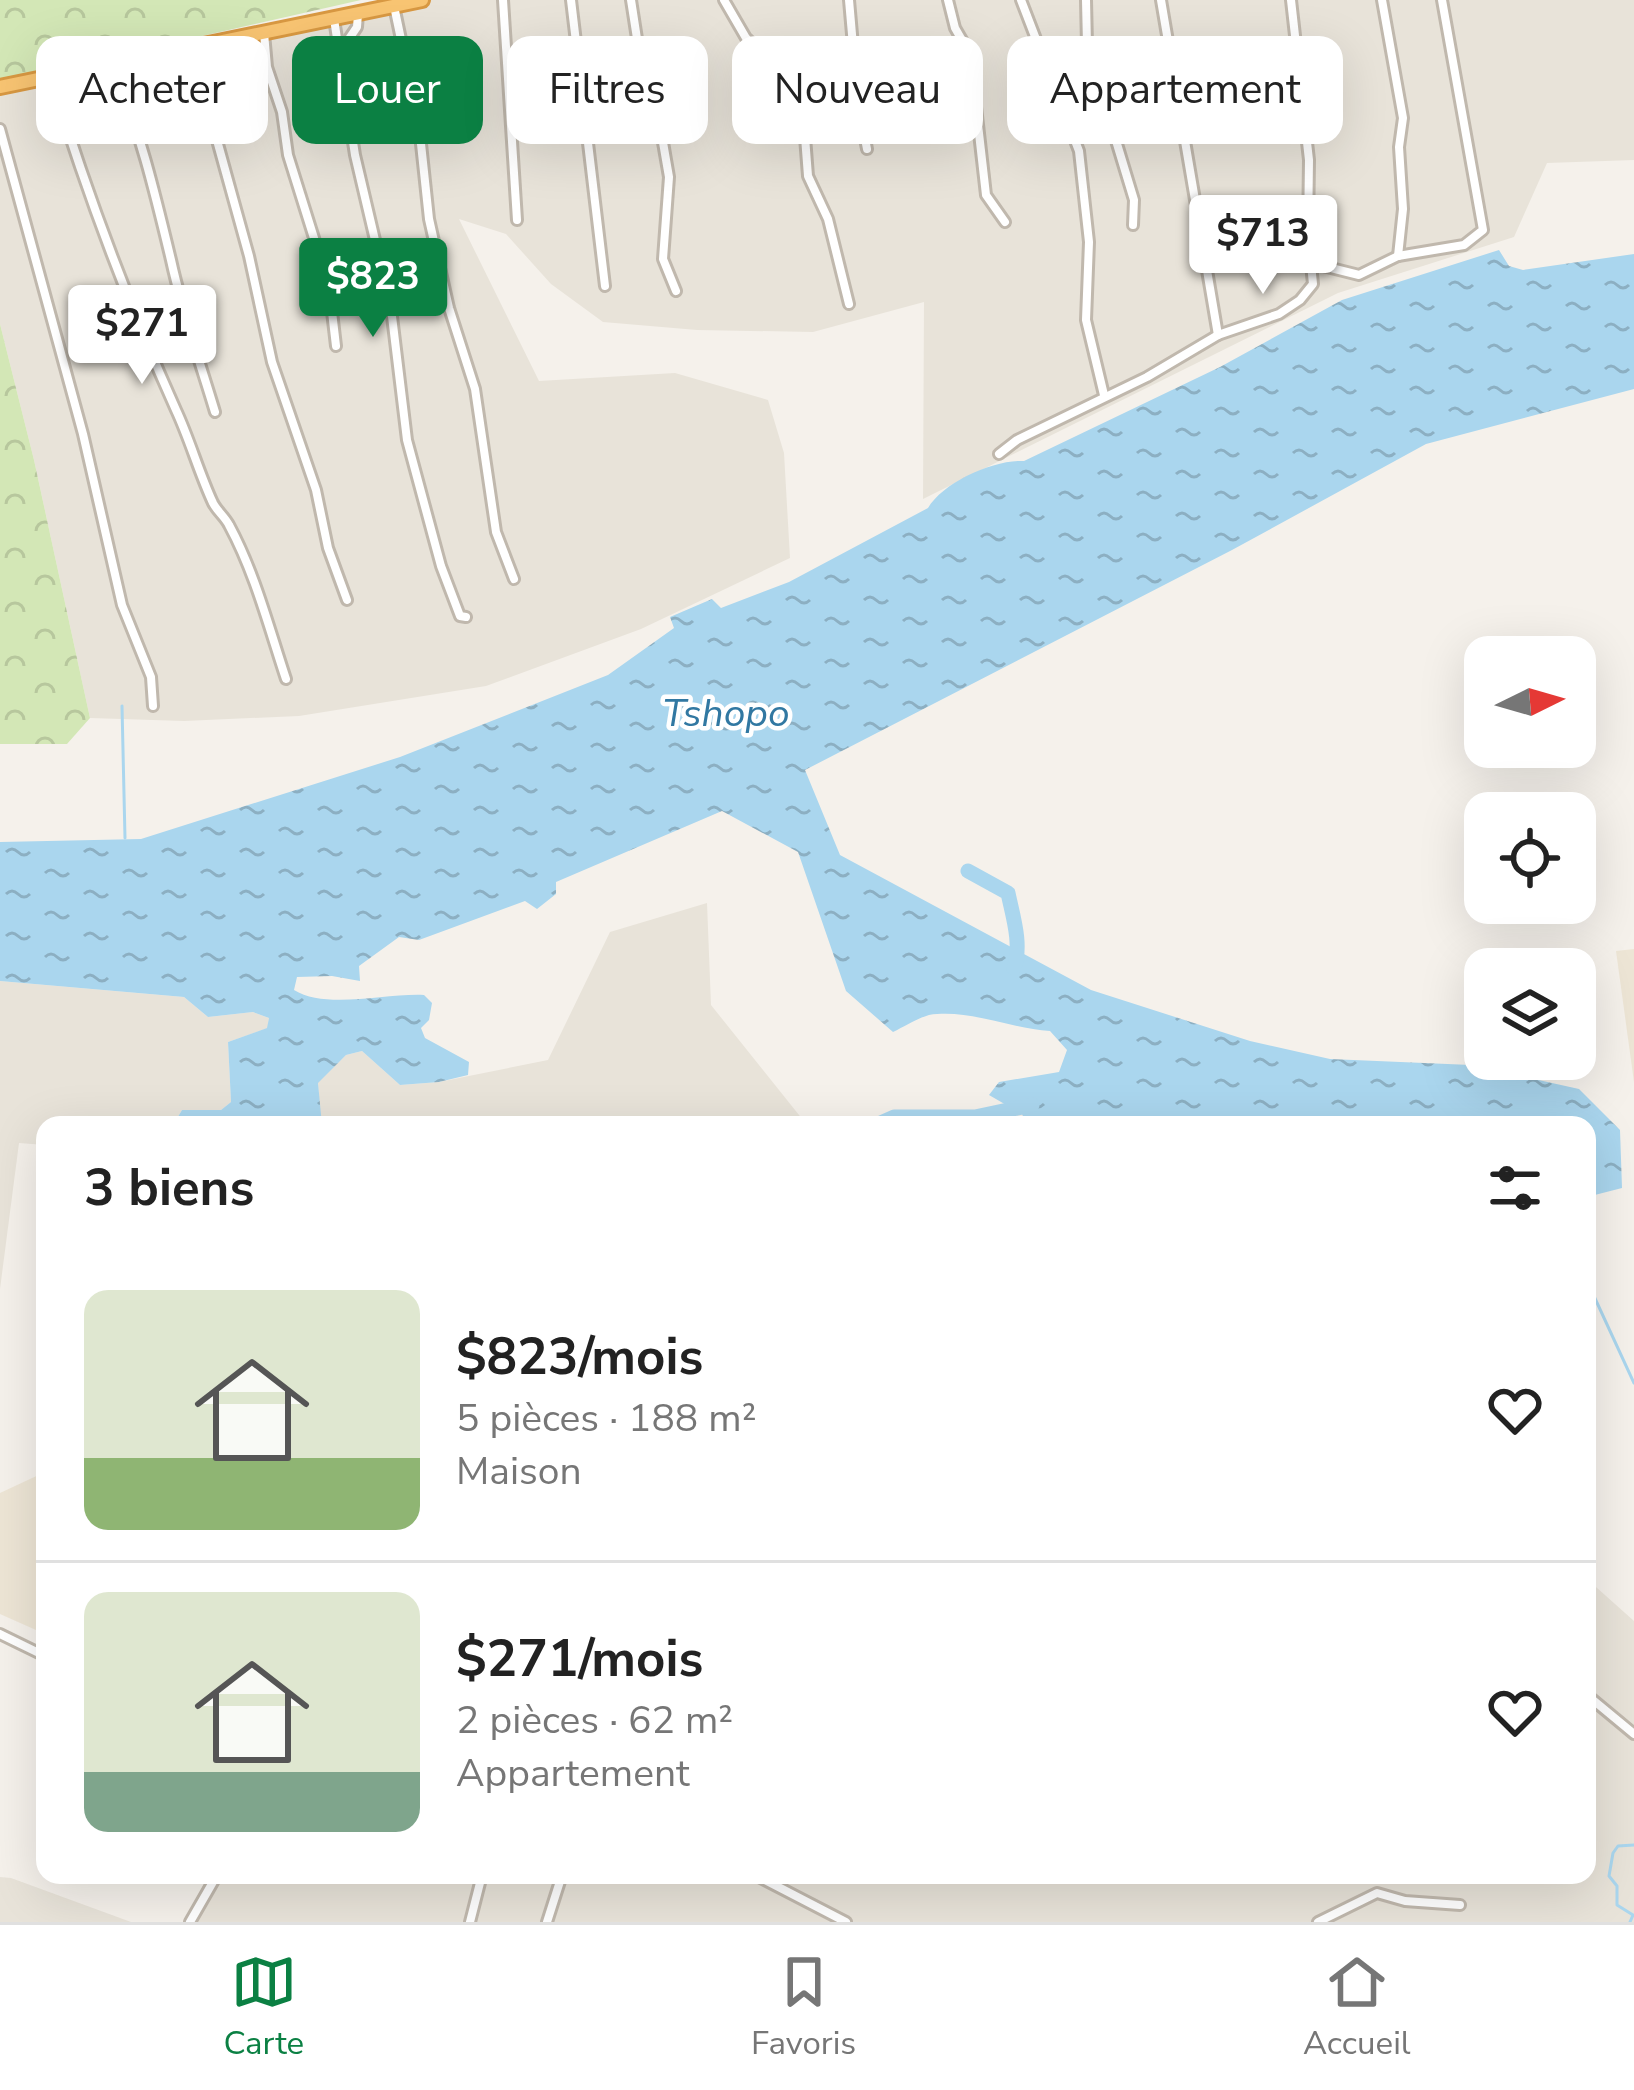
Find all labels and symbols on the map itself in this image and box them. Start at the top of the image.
pin: $713 [1192,195,1334,297]
pin: $823 [302,238,444,340]
pin: $271 [71,285,213,387]
north arrow [1464,636,1596,768]
water label: Tshopo [662,687,790,740]

